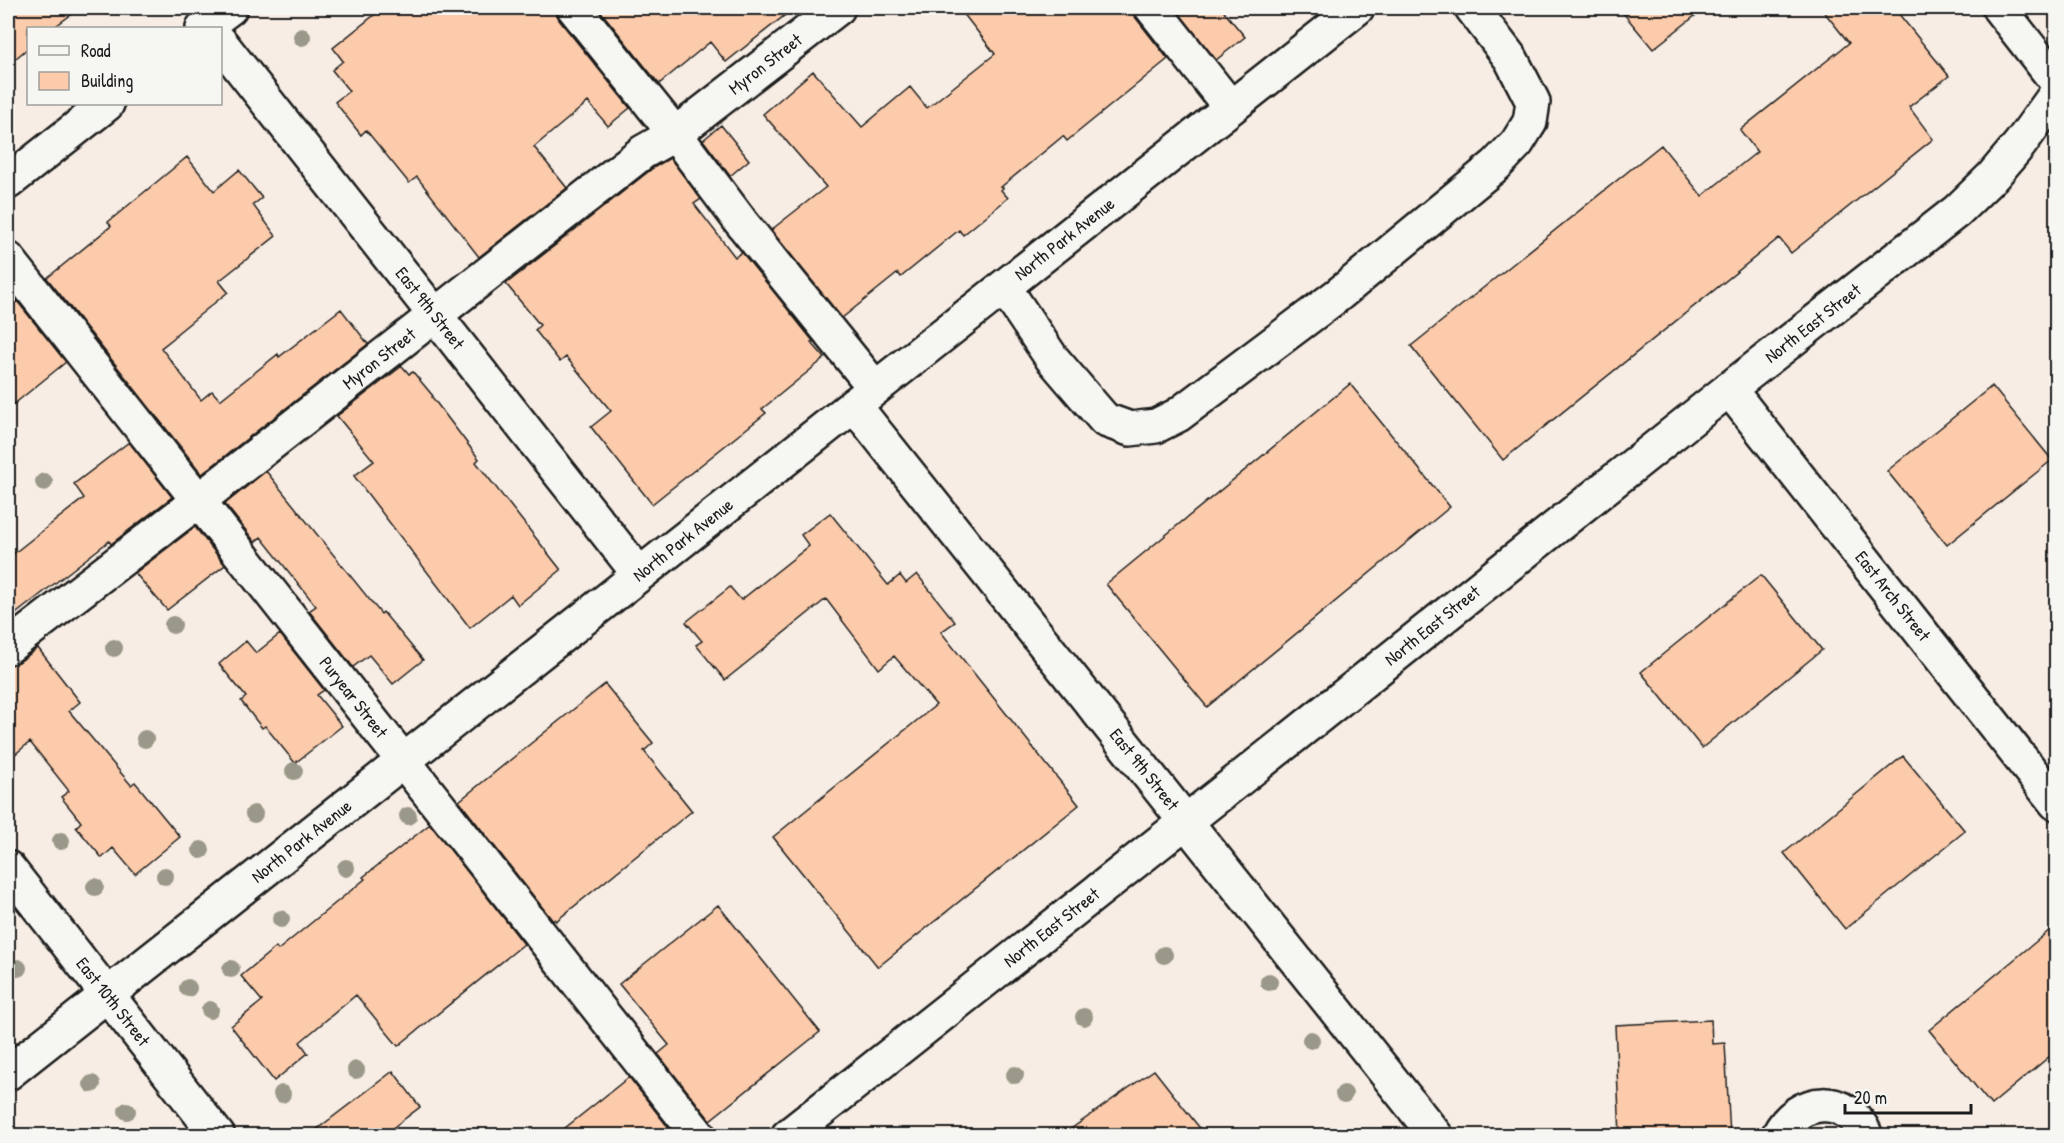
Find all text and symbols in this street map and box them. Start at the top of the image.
legend [27,27,222,105]
street label: Myron Street [723,27,808,100]
text: Road [81,38,111,63]
text: Building [81,68,133,93]
street label: North Park Avenue [1009,191,1120,286]
street label: East 9th Street [390,261,471,355]
street label: North East Street [1759,277,1867,369]
street label: Myron Street [337,321,421,395]
street label: North Park Avenue [627,492,738,587]
street label: East Arch Street [1850,545,1937,647]
street label: North East Street [1379,579,1486,671]
street label: Puryear Street [314,651,394,744]
street label: East 9th Street [1104,723,1186,816]
street label: North Park Avenue [246,793,357,888]
street label: North East Street [998,881,1105,973]
street label: East 10th Street [70,952,157,1052]
scale bar [1845,1077,1971,1115]
text: 20 m [1854,1085,1887,1110]

